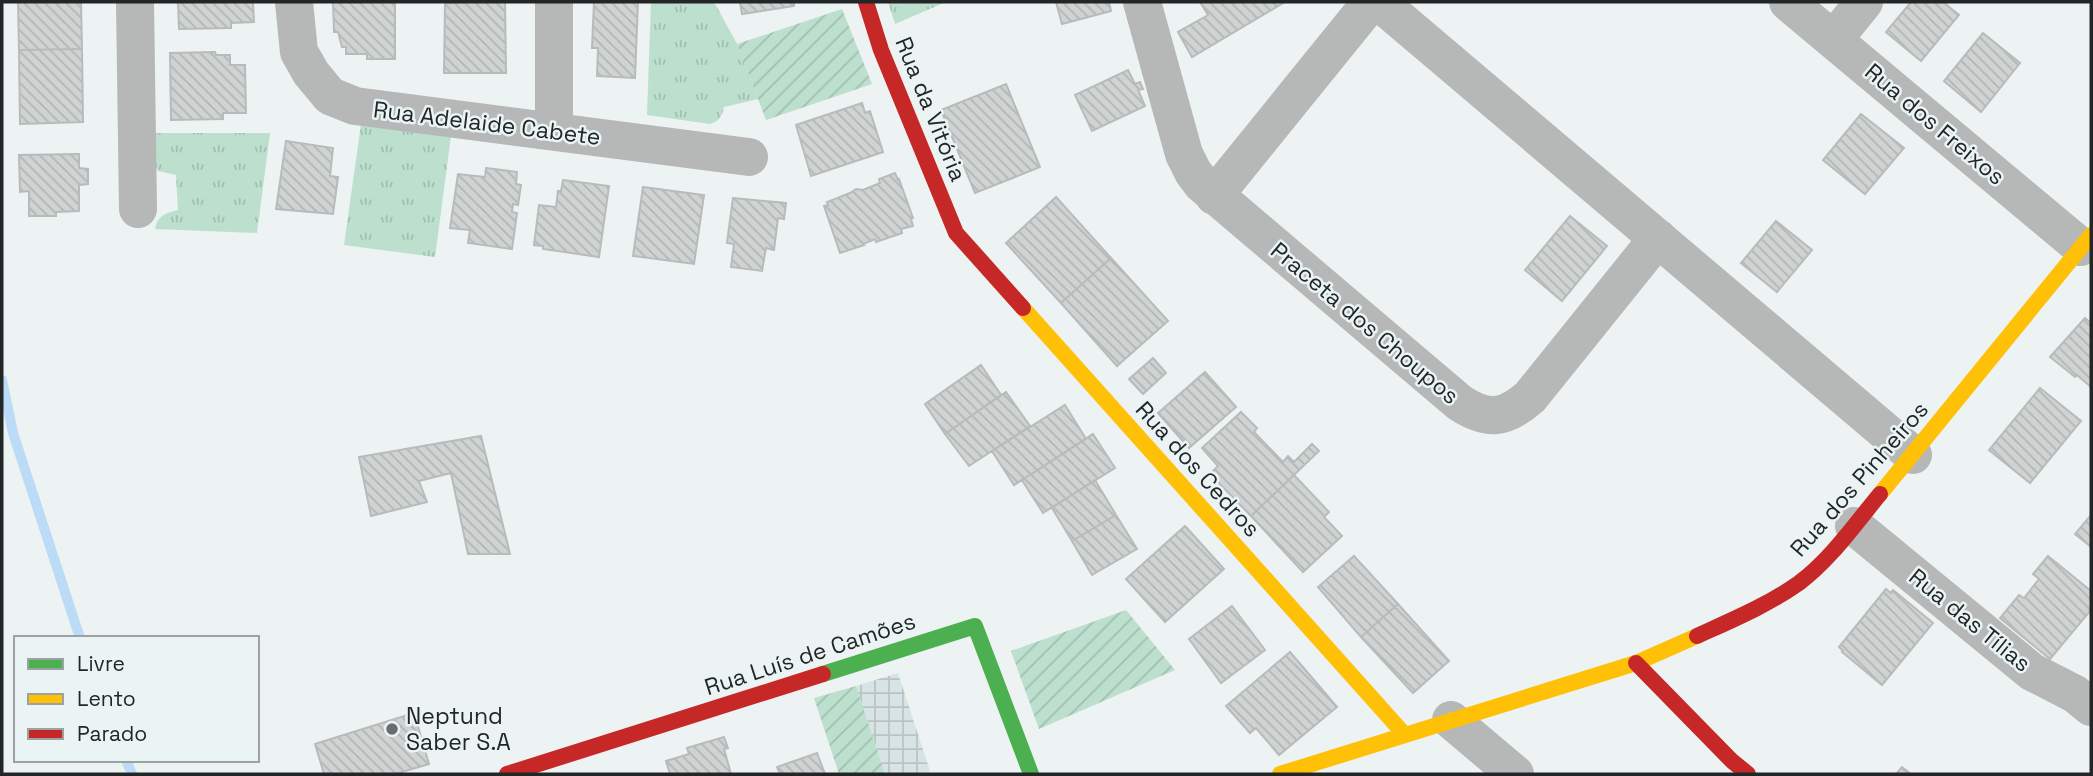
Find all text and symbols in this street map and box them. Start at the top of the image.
street label: Rua da Vitória [888,32,974,186]
street label: Rua dos Freixos [1859,57,2011,191]
street label: Rua Adelaide Cabete [372,94,602,152]
street label: Praceta dos Choupos [1265,235,1465,411]
street label: Rua dos Cedros [1129,395,1267,543]
street label: Rua dos Pinheiros [1783,395,1935,563]
street label: Rua das Tílias [1903,562,2037,678]
street label: Rua Luís de Camões [701,606,919,702]
legend [14,636,259,762]
text: Livre [77,650,125,677]
text: Lento [77,685,136,712]
place label: Neptund Saber S.A [406,701,511,757]
text: Parado [77,720,147,747]
marker: Neptund Saber S.A [384,721,400,737]

